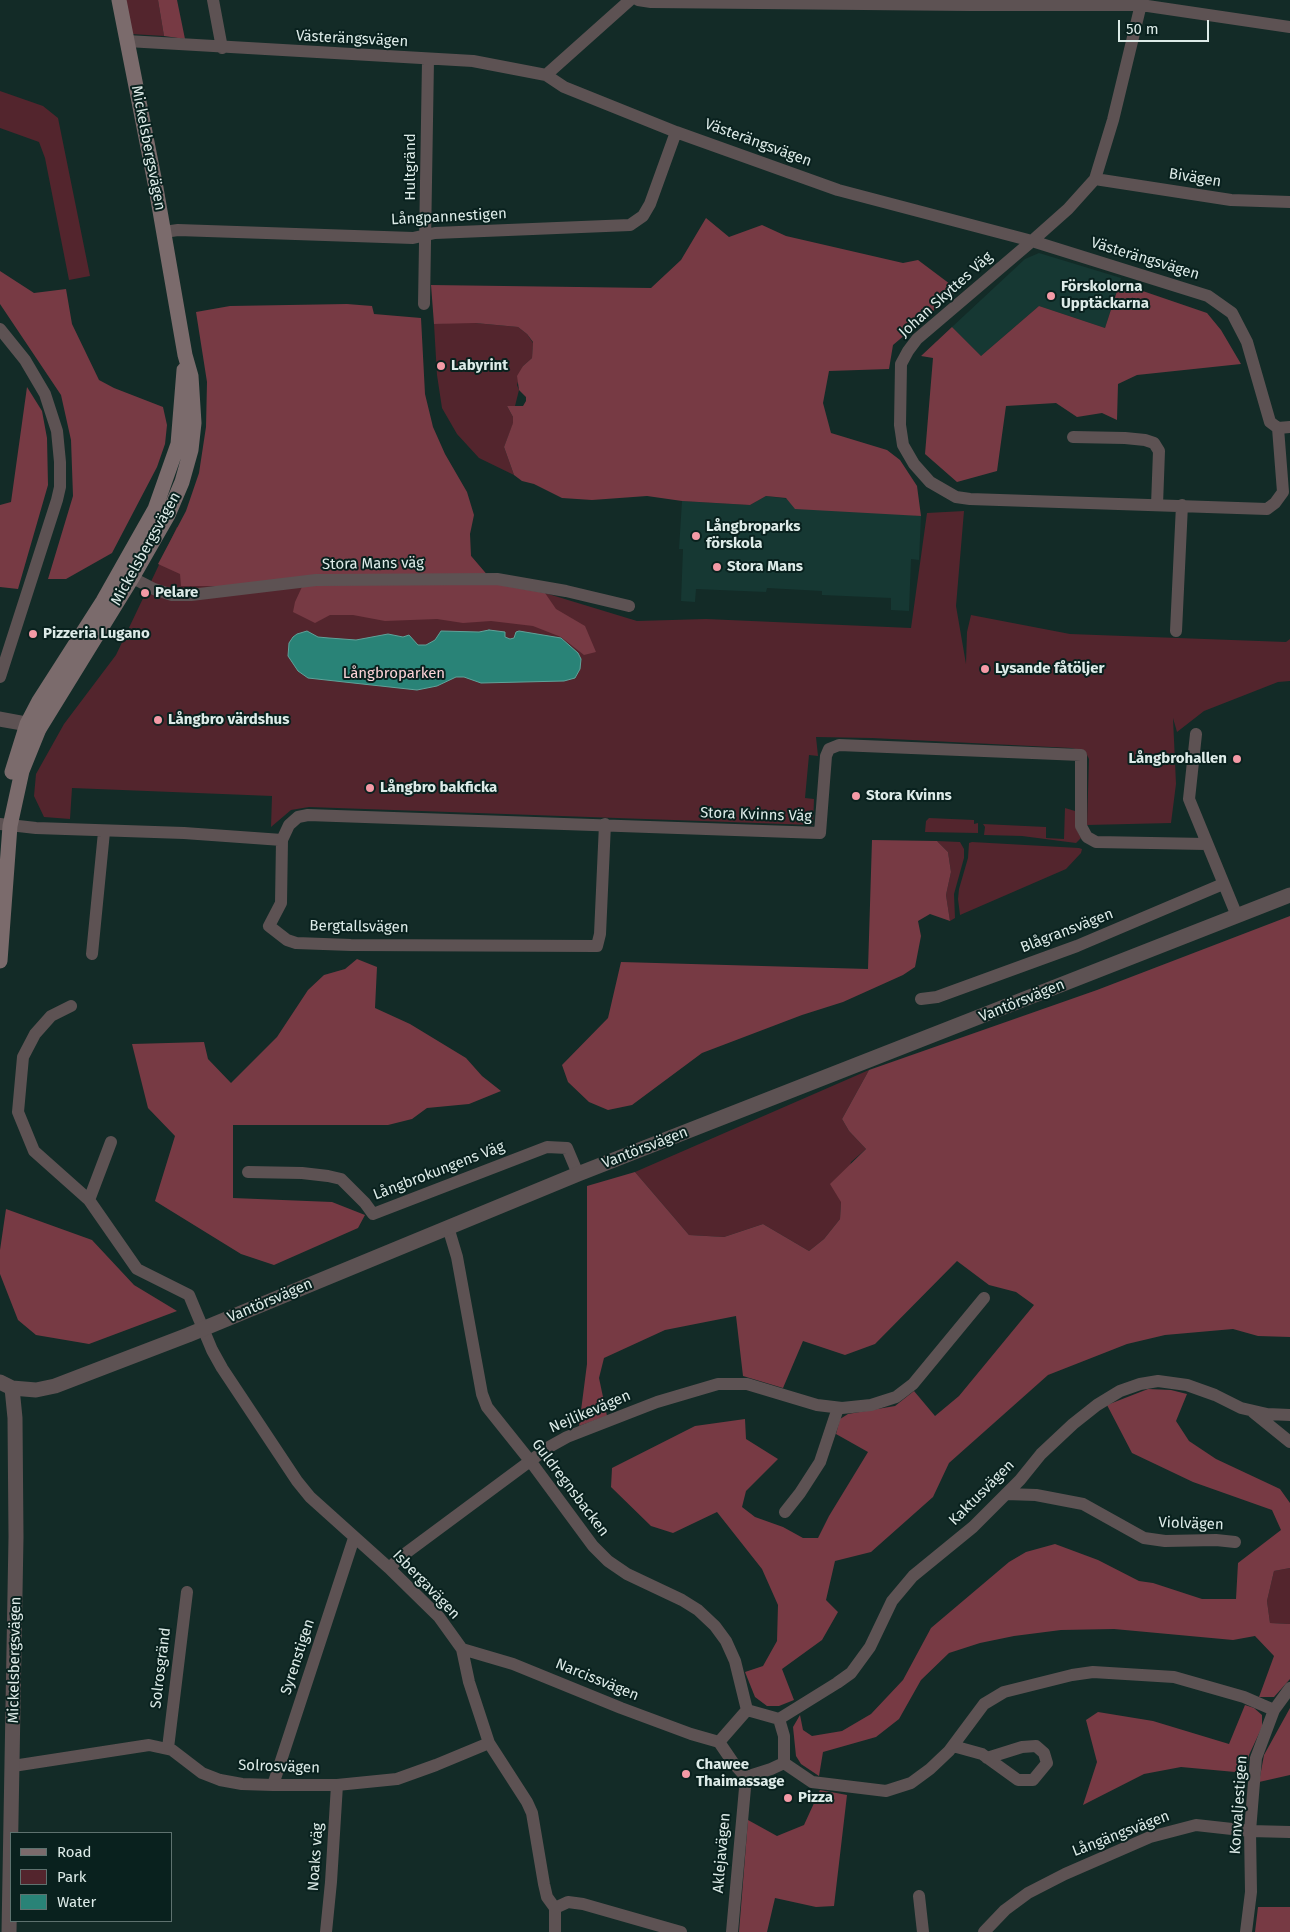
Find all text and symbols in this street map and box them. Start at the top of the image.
scale bar [1120,10,1211,42]
text: 50 m [1126,20,1159,38]
street label: Västerängsvägen [295,27,409,51]
street label: Mickelsbergsvägen [127,84,169,212]
street label: Västerängsvägen [702,115,814,171]
street label: Hultgränd [402,133,420,201]
street label: Bivägen [1167,165,1223,191]
street label: Långpannestigen [391,205,507,229]
street label: Västerängsvägen [1089,234,1201,284]
street label: Johan Skyttes Väg [896,248,996,342]
place label: Förskolorna Upptäckarna [1061,278,1149,313]
marker: Förskolorna Upptäckarna [1045,290,1057,302]
place label: Labyrint [451,357,508,375]
marker: Labyrint [435,360,447,372]
street label: Mickelsbergsvägen [107,489,185,609]
place label: Långbroparks förskola [706,518,800,553]
marker: Långbroparks förskola [690,530,702,542]
street label: Stora Mans väg [322,554,424,574]
place label: Stora Mans [727,558,803,576]
marker: Stora Mans [711,561,723,573]
place label: Pelare [155,584,198,602]
marker: Pelare [139,587,151,599]
place label: Pizzeria Lugano [43,625,150,643]
marker: Pizzeria Lugano [27,628,39,640]
place label: Lysande fåtöljer [995,660,1104,678]
marker: Lysande fåtöljer [979,663,991,675]
park label: Långbroparken [343,665,445,683]
place label: Långbro värdshus [168,711,289,729]
marker: Långbro värdshus [152,714,164,726]
place label: Långbrohallen [1129,750,1227,768]
marker: Långbrohallen [1231,753,1243,765]
place label: Långbro bakficka [380,779,497,797]
marker: Långbro bakficka [364,782,376,794]
place label: Stora Kvinns [866,787,952,805]
marker: Stora Kvinns [850,790,862,802]
street label: Stora Kvinns Väg [700,804,812,826]
street label: Blågransvägen [1018,905,1116,957]
street label: Bergtallsvägen [309,917,409,937]
street label: Vantörsvägen [977,976,1067,1026]
street label: Vantörsvägen [599,1123,691,1173]
street label: Långbrokungens Väg [371,1138,507,1204]
street label: Vantörsvägen [225,1275,315,1327]
street label: Nejlikevägen [547,1387,633,1437]
street label: Guldregnsbacken [528,1436,612,1540]
street label: Kaktusvägen [946,1457,1018,1529]
street label: Violvägen [1158,1514,1224,1534]
street label: Isbergavägen [389,1547,463,1623]
street label: Mickelsbergsvägen [5,1596,25,1724]
street label: Syrenstigen [277,1617,319,1697]
street label: Solrosgränd [147,1626,175,1710]
street label: Narcissvägen [553,1655,641,1705]
street label: Konvaljestigen [1227,1755,1251,1855]
place label: Chawee Thaimassage [696,1756,784,1791]
street label: Solrosvägen [238,1757,320,1777]
marker: Chawee Thaimassage [680,1768,692,1780]
place label: Pizza [798,1789,833,1807]
marker: Pizza [782,1792,794,1804]
street label: Långängsvägen [1070,1807,1172,1861]
street label: Aklejavägen [710,1812,734,1894]
street label: Noaks väg [305,1822,327,1892]
legend [10,1832,172,1922]
text: Road [57,1843,92,1861]
text: Park [57,1868,87,1886]
text: Water [57,1893,96,1911]

